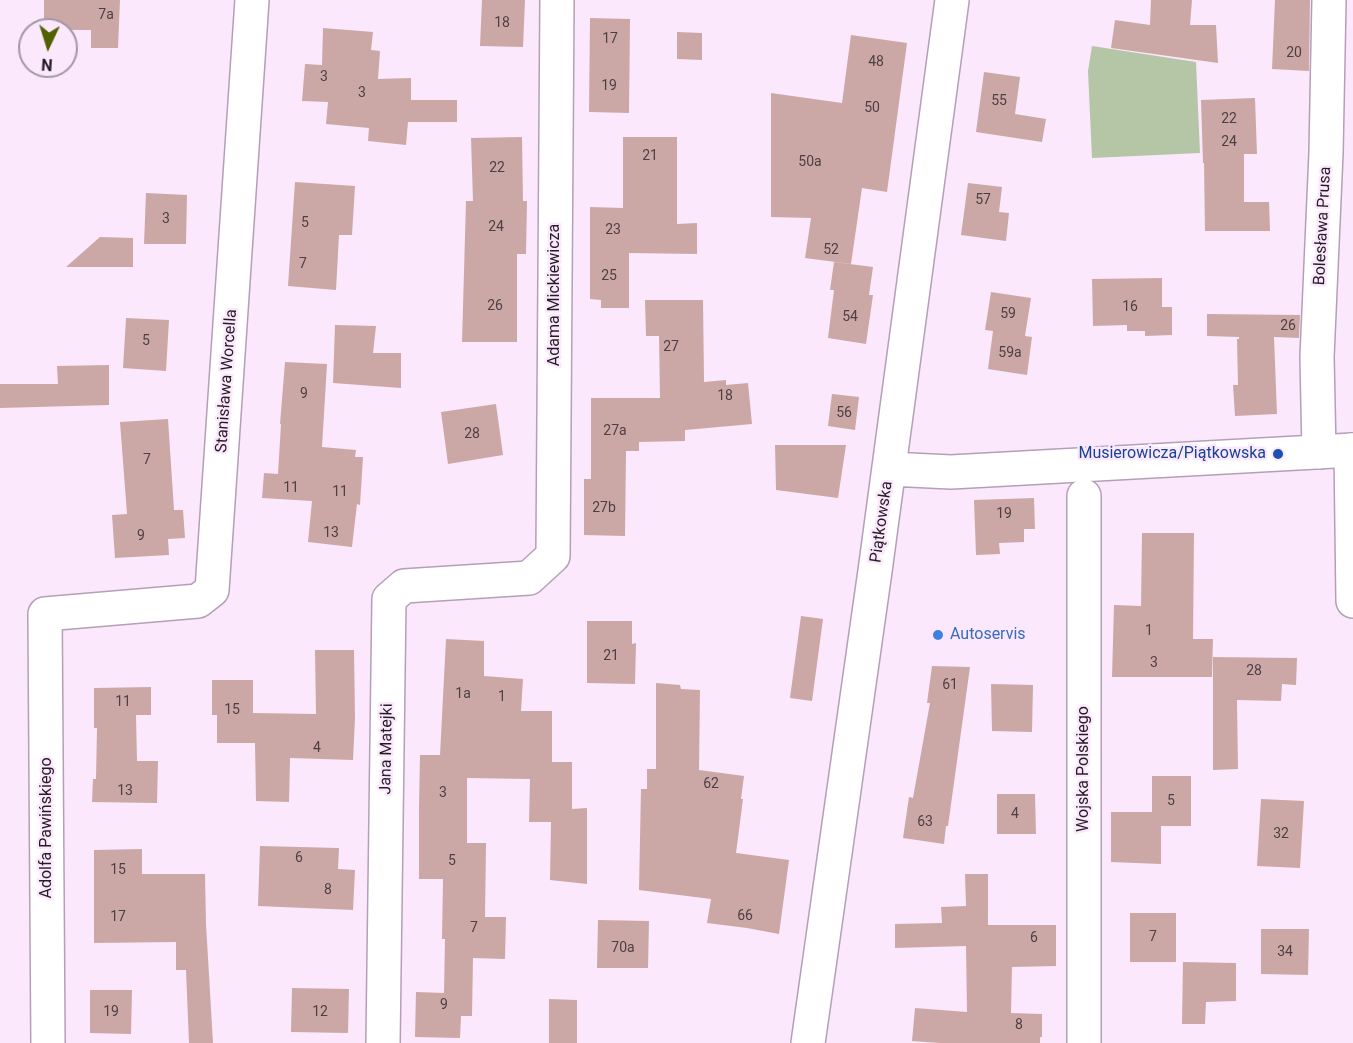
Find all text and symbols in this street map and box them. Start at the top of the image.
house number: 7a [98,7,114,23]
house number: 18 [494,15,510,31]
north arrow [18,18,78,78]
house number: 17 [602,31,618,47]
house number: 20 [1286,45,1302,61]
house number: 48 [868,54,884,70]
text: N [41,55,53,74]
house number: 3 [320,69,328,85]
house number: 19 [601,78,617,94]
house number: 3 [358,85,366,101]
house number: 55 [991,93,1007,109]
house number: 50 [864,100,880,116]
house number: 22 [1221,111,1237,127]
house number: 24 [1221,134,1237,150]
house number: 21 [642,148,658,164]
house number: 50a [798,154,822,170]
house number: 22 [489,160,505,176]
street label: Bolesława Prusa [1310,166,1336,286]
house number: 57 [975,192,991,208]
house number: 3 [162,211,170,227]
house number: 5 [301,215,309,231]
house number: 24 [488,219,504,235]
house number: 23 [605,222,621,238]
street label: Adama Mickiewicza [545,224,565,366]
house number: 52 [823,242,839,258]
house number: 7 [299,256,307,272]
house number: 25 [601,268,617,284]
house number: 26 [487,298,503,314]
house number: 16 [1122,299,1138,315]
house number: 59 [1000,306,1016,322]
street label: Stanisława Worcella [212,309,242,453]
house number: 54 [842,309,858,325]
house number: 26 [1280,318,1296,334]
house number: 5 [142,333,150,349]
house number: 27 [663,339,679,355]
house number: 59a [998,345,1022,361]
house number: 9 [300,386,308,402]
house number: 18 [717,388,733,404]
house number: 56 [836,405,852,421]
house number: 27a [603,423,627,439]
house number: 28 [464,426,480,442]
place label: Musierowicza/Piątkowska [1078,444,1266,464]
marker: Musierowicza/Piątkowska [1271,447,1285,461]
house number: 7 [143,452,151,468]
house number: 11 [283,480,299,496]
street label: Piątkowska [867,480,897,564]
house number: 11 [332,484,348,500]
house number: 27b [592,500,616,516]
house number: 19 [996,506,1012,522]
house number: 13 [323,525,339,541]
house number: 9 [137,528,145,544]
house number: 1 [1145,623,1153,639]
place label: Autoservis [950,625,1026,645]
marker: Autoservis [931,628,945,642]
house number: 21 [603,648,619,664]
house number: 3 [1150,655,1158,671]
house number: 28 [1246,663,1262,679]
house number: 61 [942,677,958,693]
house number: 1a [455,686,471,702]
house number: 1 [498,689,506,705]
house number: 11 [115,694,131,710]
house number: 15 [224,702,240,718]
street label: Jana Matejki [377,703,397,795]
street label: Wojska Polskiego [1074,706,1094,832]
house number: 4 [313,740,321,756]
street label: Adolfa Pawińskiego [37,757,57,899]
house number: 62 [703,776,719,792]
house number: 13 [117,783,133,799]
house number: 3 [439,785,447,801]
house number: 5 [1167,793,1175,809]
house number: 4 [1011,806,1019,822]
house number: 63 [917,814,933,830]
house number: 32 [1273,826,1289,842]
house number: 6 [295,850,303,866]
house number: 5 [448,853,456,869]
house number: 15 [110,862,126,878]
house number: 8 [324,882,332,898]
house number: 66 [737,908,753,924]
house number: 17 [110,909,126,925]
house number: 7 [470,920,478,936]
house number: 7 [1149,929,1157,945]
house number: 6 [1030,930,1038,946]
house number: 70a [611,940,635,956]
house number: 34 [1277,944,1293,960]
house number: 9 [440,997,448,1013]
house number: 19 [103,1004,119,1020]
house number: 12 [312,1004,328,1020]
house number: 8 [1015,1017,1023,1033]

